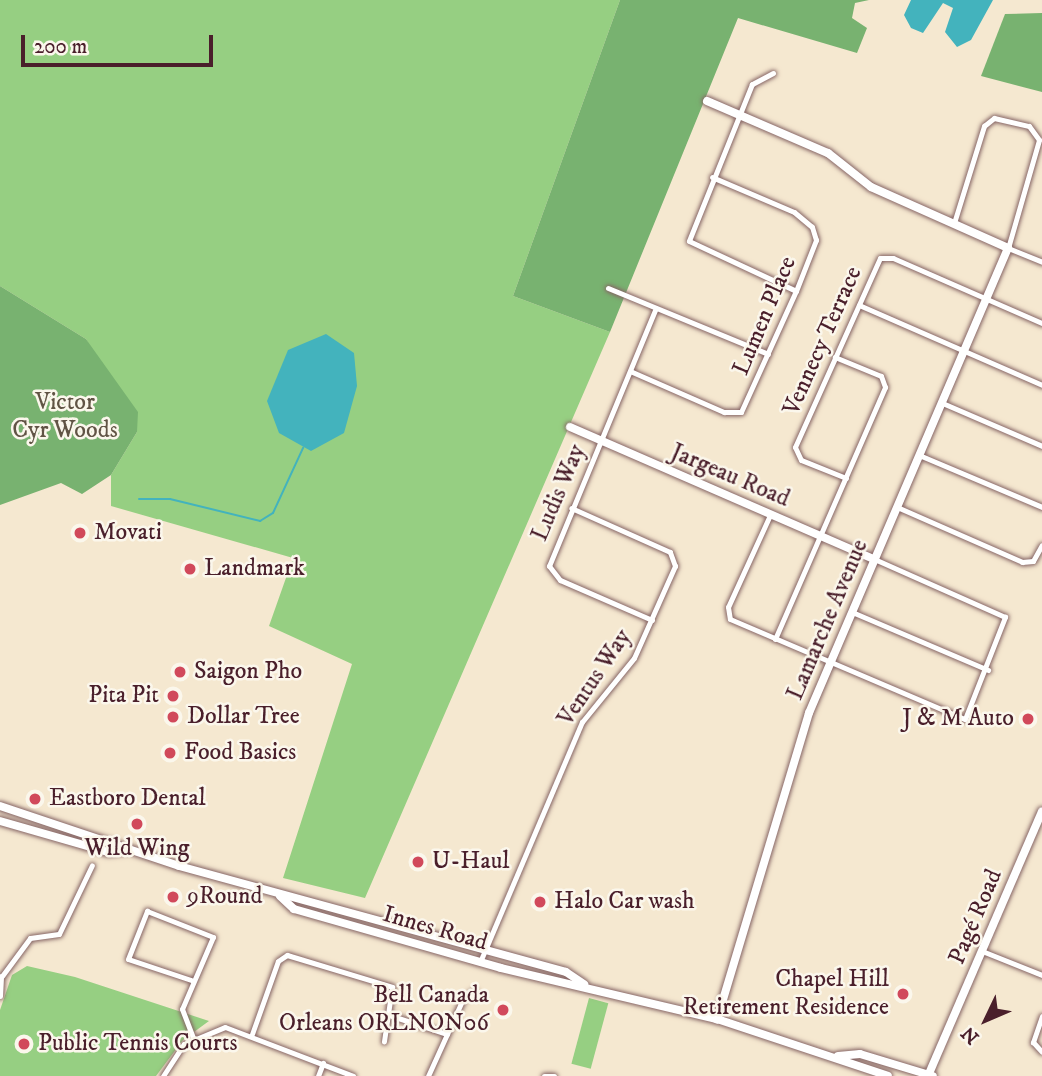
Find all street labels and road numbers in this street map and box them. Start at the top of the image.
street label: Lumen Place [727,252,803,380]
street label: Vennecy Terrace [777,262,869,420]
street label: Jargeau Road [666,438,794,514]
street label: Ludis Way [526,440,592,546]
street label: Lamarche Avenue [781,535,875,705]
street label: Ventus Way [552,624,638,732]
street label: Pagé Road [943,865,1009,969]
street label: Innes Road [379,900,491,958]

